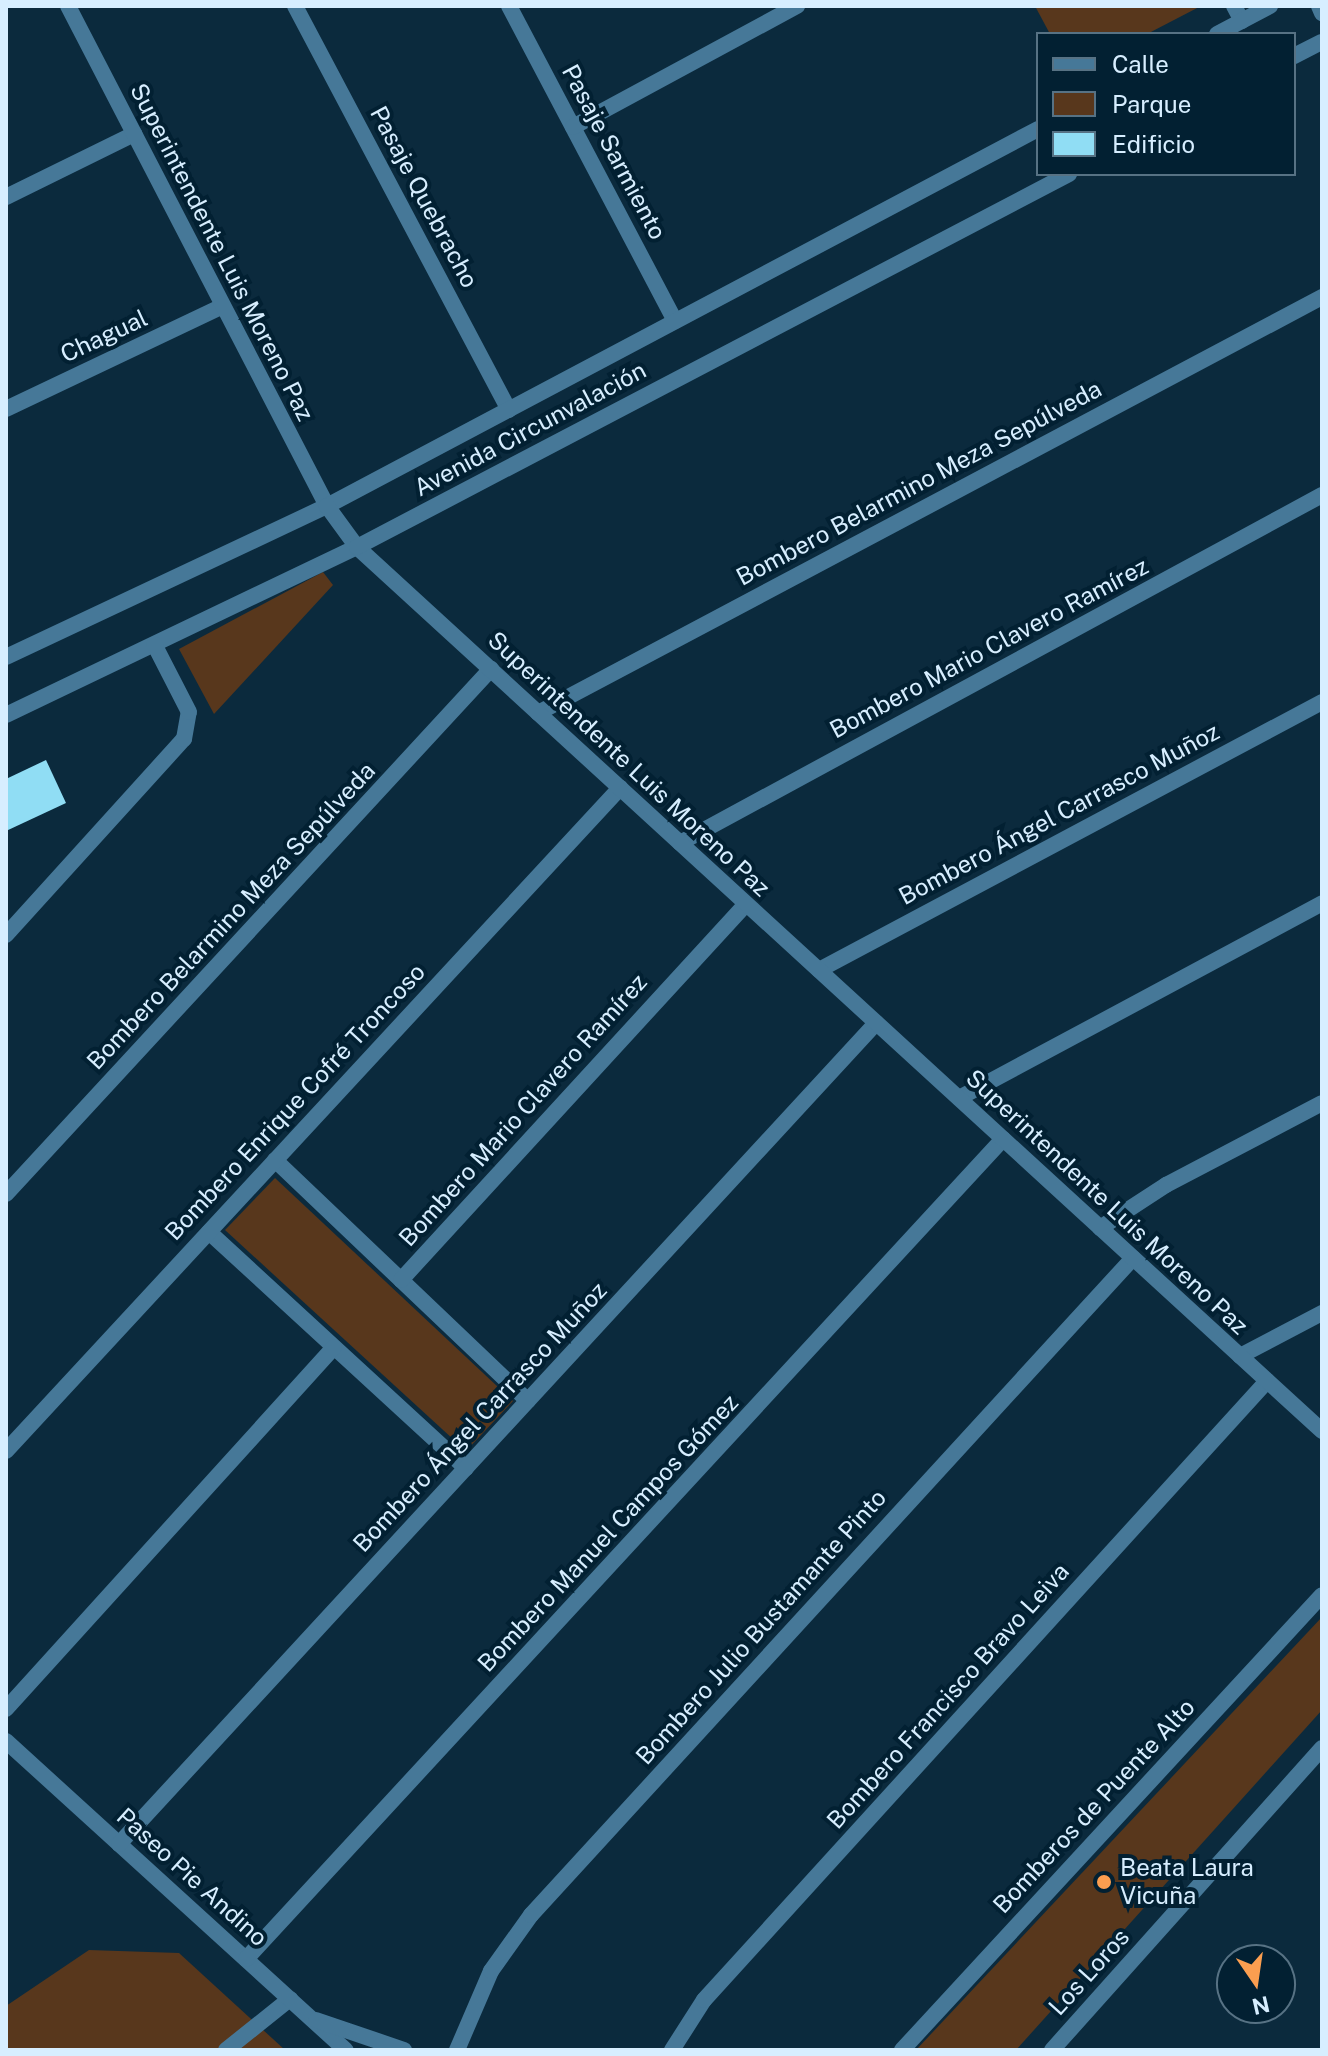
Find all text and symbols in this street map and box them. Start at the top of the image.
legend [1036,32,1296,176]
text: Calle [1112,50,1169,78]
street label: Pasaje Sarmiento [556,59,672,245]
street label: Superintendente Luis Moreno Paz [124,78,320,426]
text: Parque [1112,90,1191,118]
street label: Pasaje Quebracho [364,101,484,293]
text: Edificio [1112,130,1195,158]
street label: Chagual [56,303,152,369]
street label: Avenida Circunvalación [409,356,651,502]
street label: Bombero Belarmino Meza Sepúlveda [731,374,1107,592]
street label: Bombero Mario Clavero Ramírez [825,552,1153,744]
street label: Superintendente Luis Moreno Paz [482,625,776,903]
street label: Bombero Ángel Carrasco Muñoz [894,717,1224,911]
street label: Bombero Belarmino Meza Sepúlveda [81,756,381,1076]
street label: Bombero Enrique Cofré Troncoso [159,957,431,1247]
street label: Bombero Mario Clavero Ramírez [393,968,653,1252]
street label: Superintendente Luis Moreno Paz [960,1063,1254,1341]
street label: Bombero Ángel Carrasco Muñoz [347,1276,613,1558]
street label: Bombero Manuel Campos Gómez [472,1388,744,1678]
street label: Bombero Julio Bustamante Pinto [630,1483,892,1771]
street label: Bombero Francisco Bravo Leiva [821,1557,1075,1835]
street label: Bomberos de Puente Alto [987,1693,1201,1919]
street label: Paseo Pie Andino [111,1802,273,1952]
place label: Beata Laura Vicuña [1120,1854,1254,1910]
marker: Beata Laura Vicuña [1095,1873,1113,1891]
street label: Los Loros [1043,1923,1135,2021]
north arrow [1216,1944,1296,2024]
text: N [1250,1991,1272,2020]

